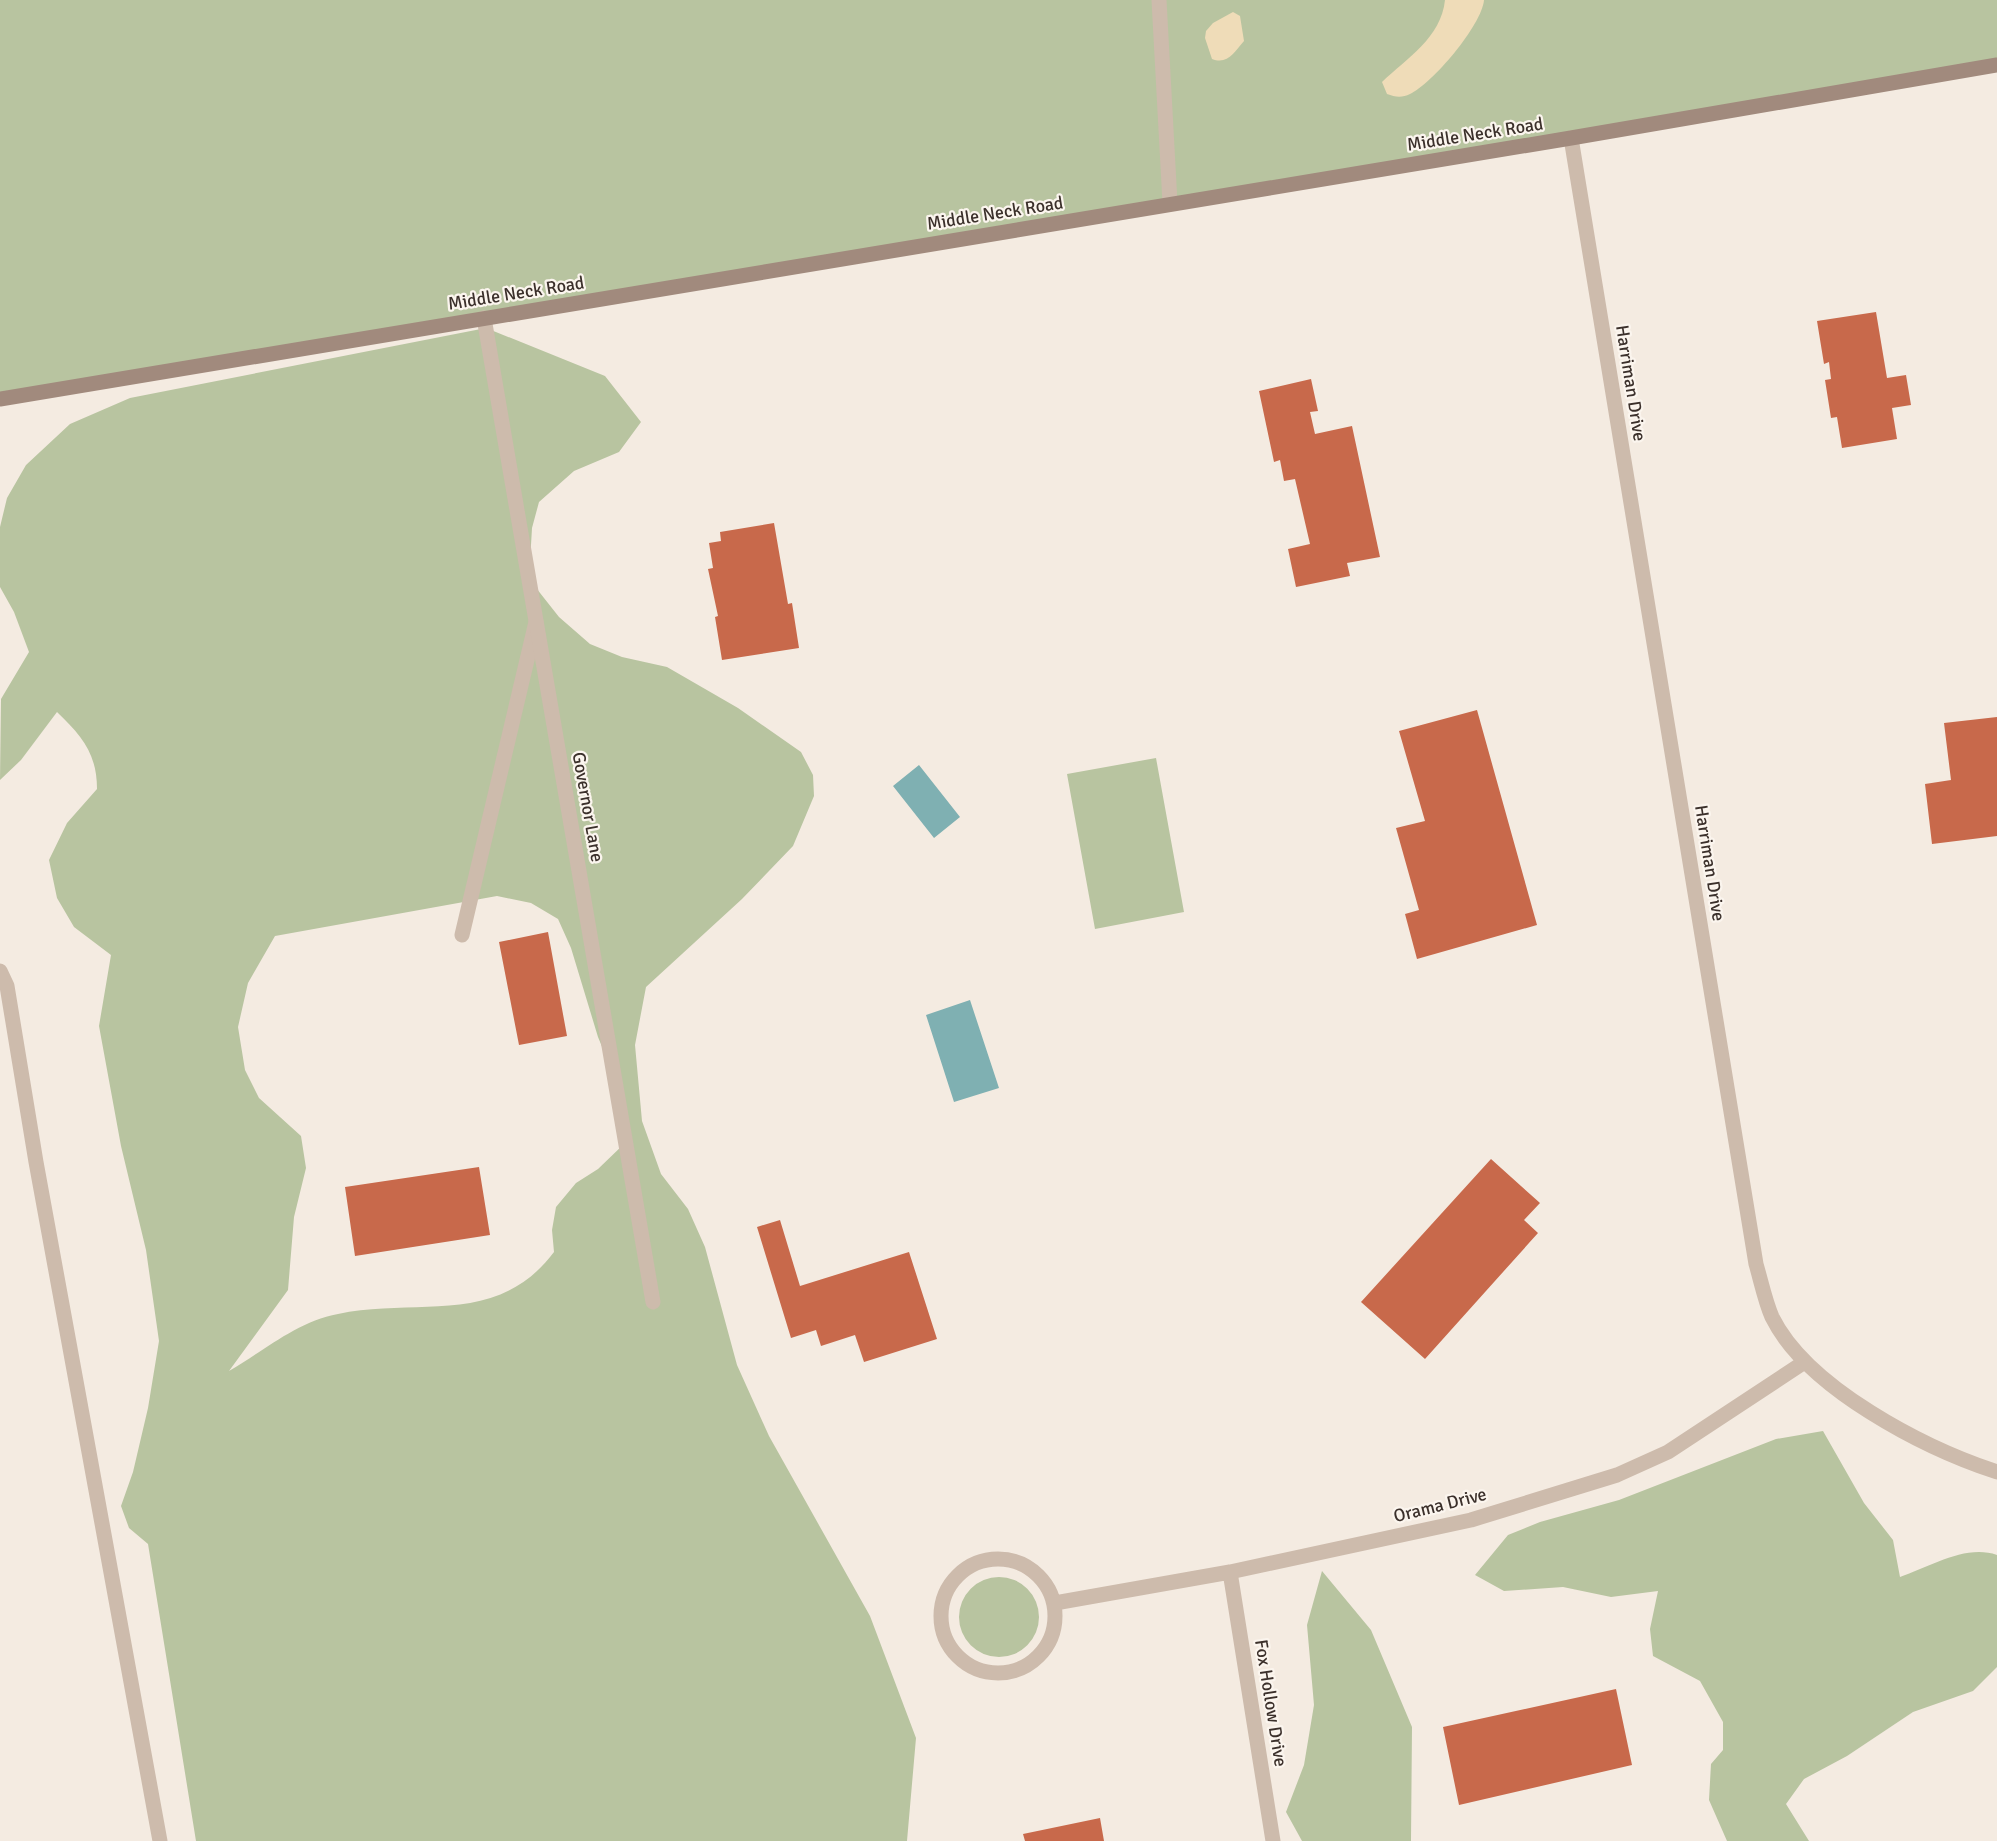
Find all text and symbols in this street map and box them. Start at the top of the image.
street label: Middle Neck Road [1405,112,1545,156]
street label: Middle Neck Road [925,191,1065,235]
street label: Middle Neck Road [446,271,586,315]
street label: Harriman Drive [1611,323,1651,443]
street label: Governor Lane [568,750,608,864]
street label: Harriman Drive [1690,803,1730,923]
street label: Orama Drive [1391,1483,1489,1527]
street label: Fox Hollow Drive [1250,1638,1292,1768]

